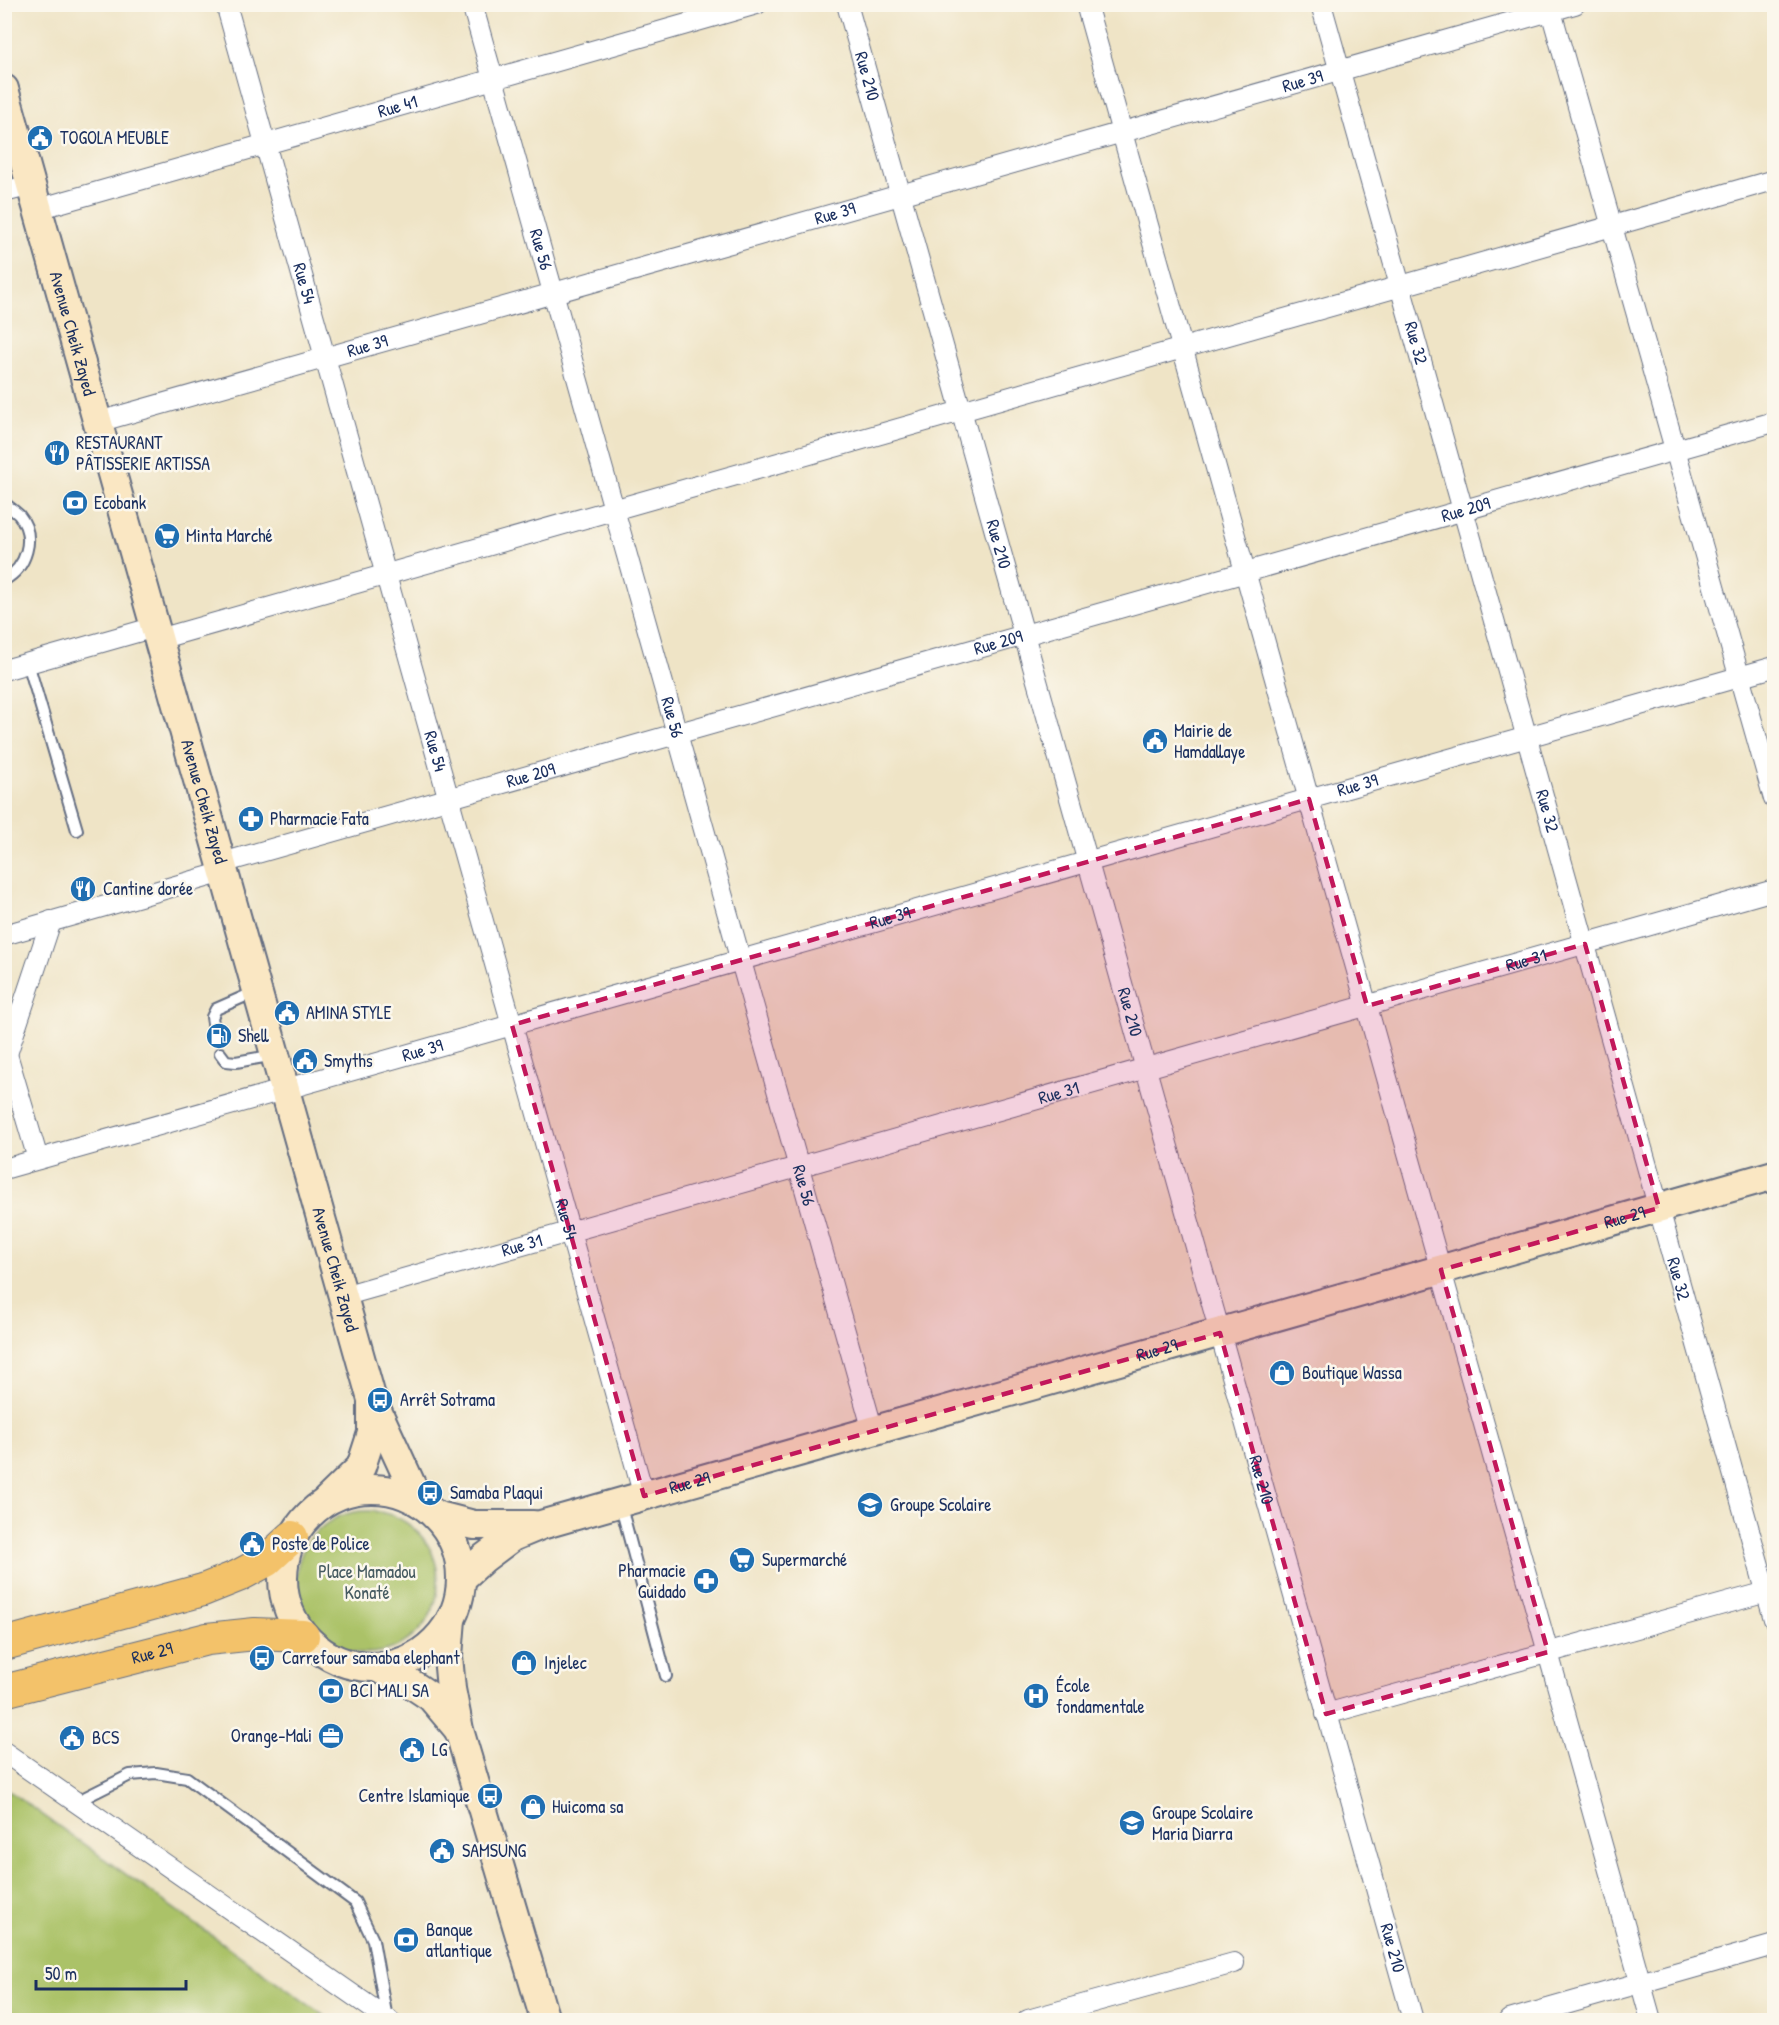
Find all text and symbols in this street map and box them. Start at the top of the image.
street label: Rue 210 [849,49,887,103]
street label: Rue 39 [1279,63,1326,98]
street label: Rue 41 [375,88,420,123]
public building icon: TOGOLA MEUBLE [25,123,55,153]
place label: TOGOLA MEUBLE [60,125,169,150]
street label: Rue 39 [812,195,859,231]
street label: Rue 56 [524,226,559,273]
street label: Rue 54 [287,260,322,307]
street label: Avenue Cheik Zayed [44,268,102,398]
street label: Rue 32 [1399,319,1435,368]
street label: Rue 39 [344,328,391,363]
place label: RESTAURANT PÂTISSERIE ARTISSA [76,430,210,476]
restaurant icon: RESTAURANT PÂTISSERIE ARTISSA [42,438,72,468]
bank icon: Ecobank [60,488,90,518]
place label: Ecobank [94,490,147,515]
street label: Rue 209 [1438,490,1493,528]
street label: Rue 210 [980,517,1018,571]
supermarket icon: Minta Marché [152,521,182,551]
place label: Minta Marché [186,523,273,548]
street label: Rue 209 [971,623,1026,661]
street label: Rue 56 [655,694,691,741]
place label: Mairie de Hamdallaye [1174,718,1245,764]
public building icon: Mairie de Hamdallaye [1140,726,1170,756]
street label: Rue 54 [418,728,453,774]
street label: Avenue Cheik Zayed [175,736,234,866]
street label: Rue 209 [503,756,558,794]
street label: Rue 39 [1334,767,1381,802]
street label: Rue 32 [1530,787,1566,835]
pharmacy icon: Pharmacie Fata [236,804,266,834]
place label: Pharmacie Fata [270,806,369,831]
restaurant icon: Cantine dorée [68,874,98,904]
place label: Cantine dorée [103,876,193,901]
street label: Rue 39 [867,899,914,935]
street label: Rue 31 [1503,942,1549,977]
street label: Rue 210 [1112,985,1149,1039]
public building icon: AMINA STYLE [272,998,302,1028]
place label: AMINA STYLE [306,1000,392,1025]
fuel station icon: Shell [204,1021,234,1051]
place label: Shell [238,1023,269,1048]
street label: Rue 39 [399,1032,446,1067]
public building icon: Smyths [290,1046,320,1076]
place label: Smyths [324,1048,373,1073]
street label: Rue 31 [1035,1075,1082,1110]
street label: Rue 56 [787,1162,822,1208]
street label: Rue 54 [549,1196,585,1242]
street label: Rue 29 [1601,1199,1648,1235]
street label: Avenue Cheik Zayed [306,1204,365,1334]
street label: Rue 31 [499,1227,545,1262]
street label: Rue 32 [1661,1254,1697,1303]
street label: Rue 29 [1133,1332,1181,1367]
shop icon: Boutique Wassa [1267,1358,1297,1388]
place label: Boutique Wassa [1302,1360,1402,1385]
bus stop icon: Arrêt Sotrama [365,1385,395,1415]
place label: Arrêt Sotrama [400,1387,495,1412]
street label: Rue 210 [1243,1452,1281,1507]
street label: Rue 29 [666,1465,713,1500]
bus stop icon: Samaba Plaqui [415,1478,445,1508]
place label: Samaba Plaqui [450,1480,543,1505]
school or university icon: Groupe Scolaire [855,1490,885,1520]
place label: Groupe Scolaire [890,1492,992,1517]
public building icon: Poste de Police [237,1529,267,1559]
place label: Poste de Police [272,1531,370,1556]
supermarket icon: Supermarché [727,1545,757,1575]
place label: Supermarché [762,1547,847,1572]
place label: Pharmacie Guidado [618,1558,686,1604]
park label: Place Mamadou Konaté [318,1559,416,1605]
pharmacy icon: Pharmacie Guidado [691,1566,721,1596]
street label: Rue 29 [129,1635,176,1670]
bus stop icon: Carrefour samaba elephant [247,1643,277,1673]
place label: Carrefour samaba elephant [282,1645,460,1670]
shop icon: Injelec [509,1648,539,1678]
place label: Injelec [544,1650,587,1675]
place label: École fondamentale [1056,1673,1145,1719]
bank icon: BCI MALI SA [316,1676,346,1706]
place label: BCI MALI SA [350,1678,429,1703]
hospital icon: École fondamentale [1021,1681,1051,1711]
office icon: Orange-Mali [316,1721,346,1751]
public building icon: BCS [57,1723,87,1753]
place label: Orange-Mali [231,1723,312,1748]
place label: BCS [92,1725,119,1750]
public building icon: LG [397,1735,427,1765]
place label: LG [432,1737,448,1762]
bus stop icon: Centre Islamique [475,1781,505,1811]
place label: Centre Islamique [358,1783,470,1808]
shop icon: Huicoma sa [518,1792,548,1822]
place label: Huicoma sa [552,1794,623,1819]
place label: Groupe Scolaire Maria Diarra [1152,1800,1254,1846]
school or university icon: Groupe Scolaire Maria Diarra [1117,1808,1147,1838]
public building icon: SAMSUNG [427,1836,457,1866]
place label: SAMSUNG [462,1838,526,1863]
place label: Banque atlantique [426,1917,492,1963]
street label: Rue 210 [1374,1920,1412,1975]
bank icon: Banque atlantique [391,1925,421,1955]
scale bar [36,1953,186,1991]
text: 50 m [45,1961,77,1986]

